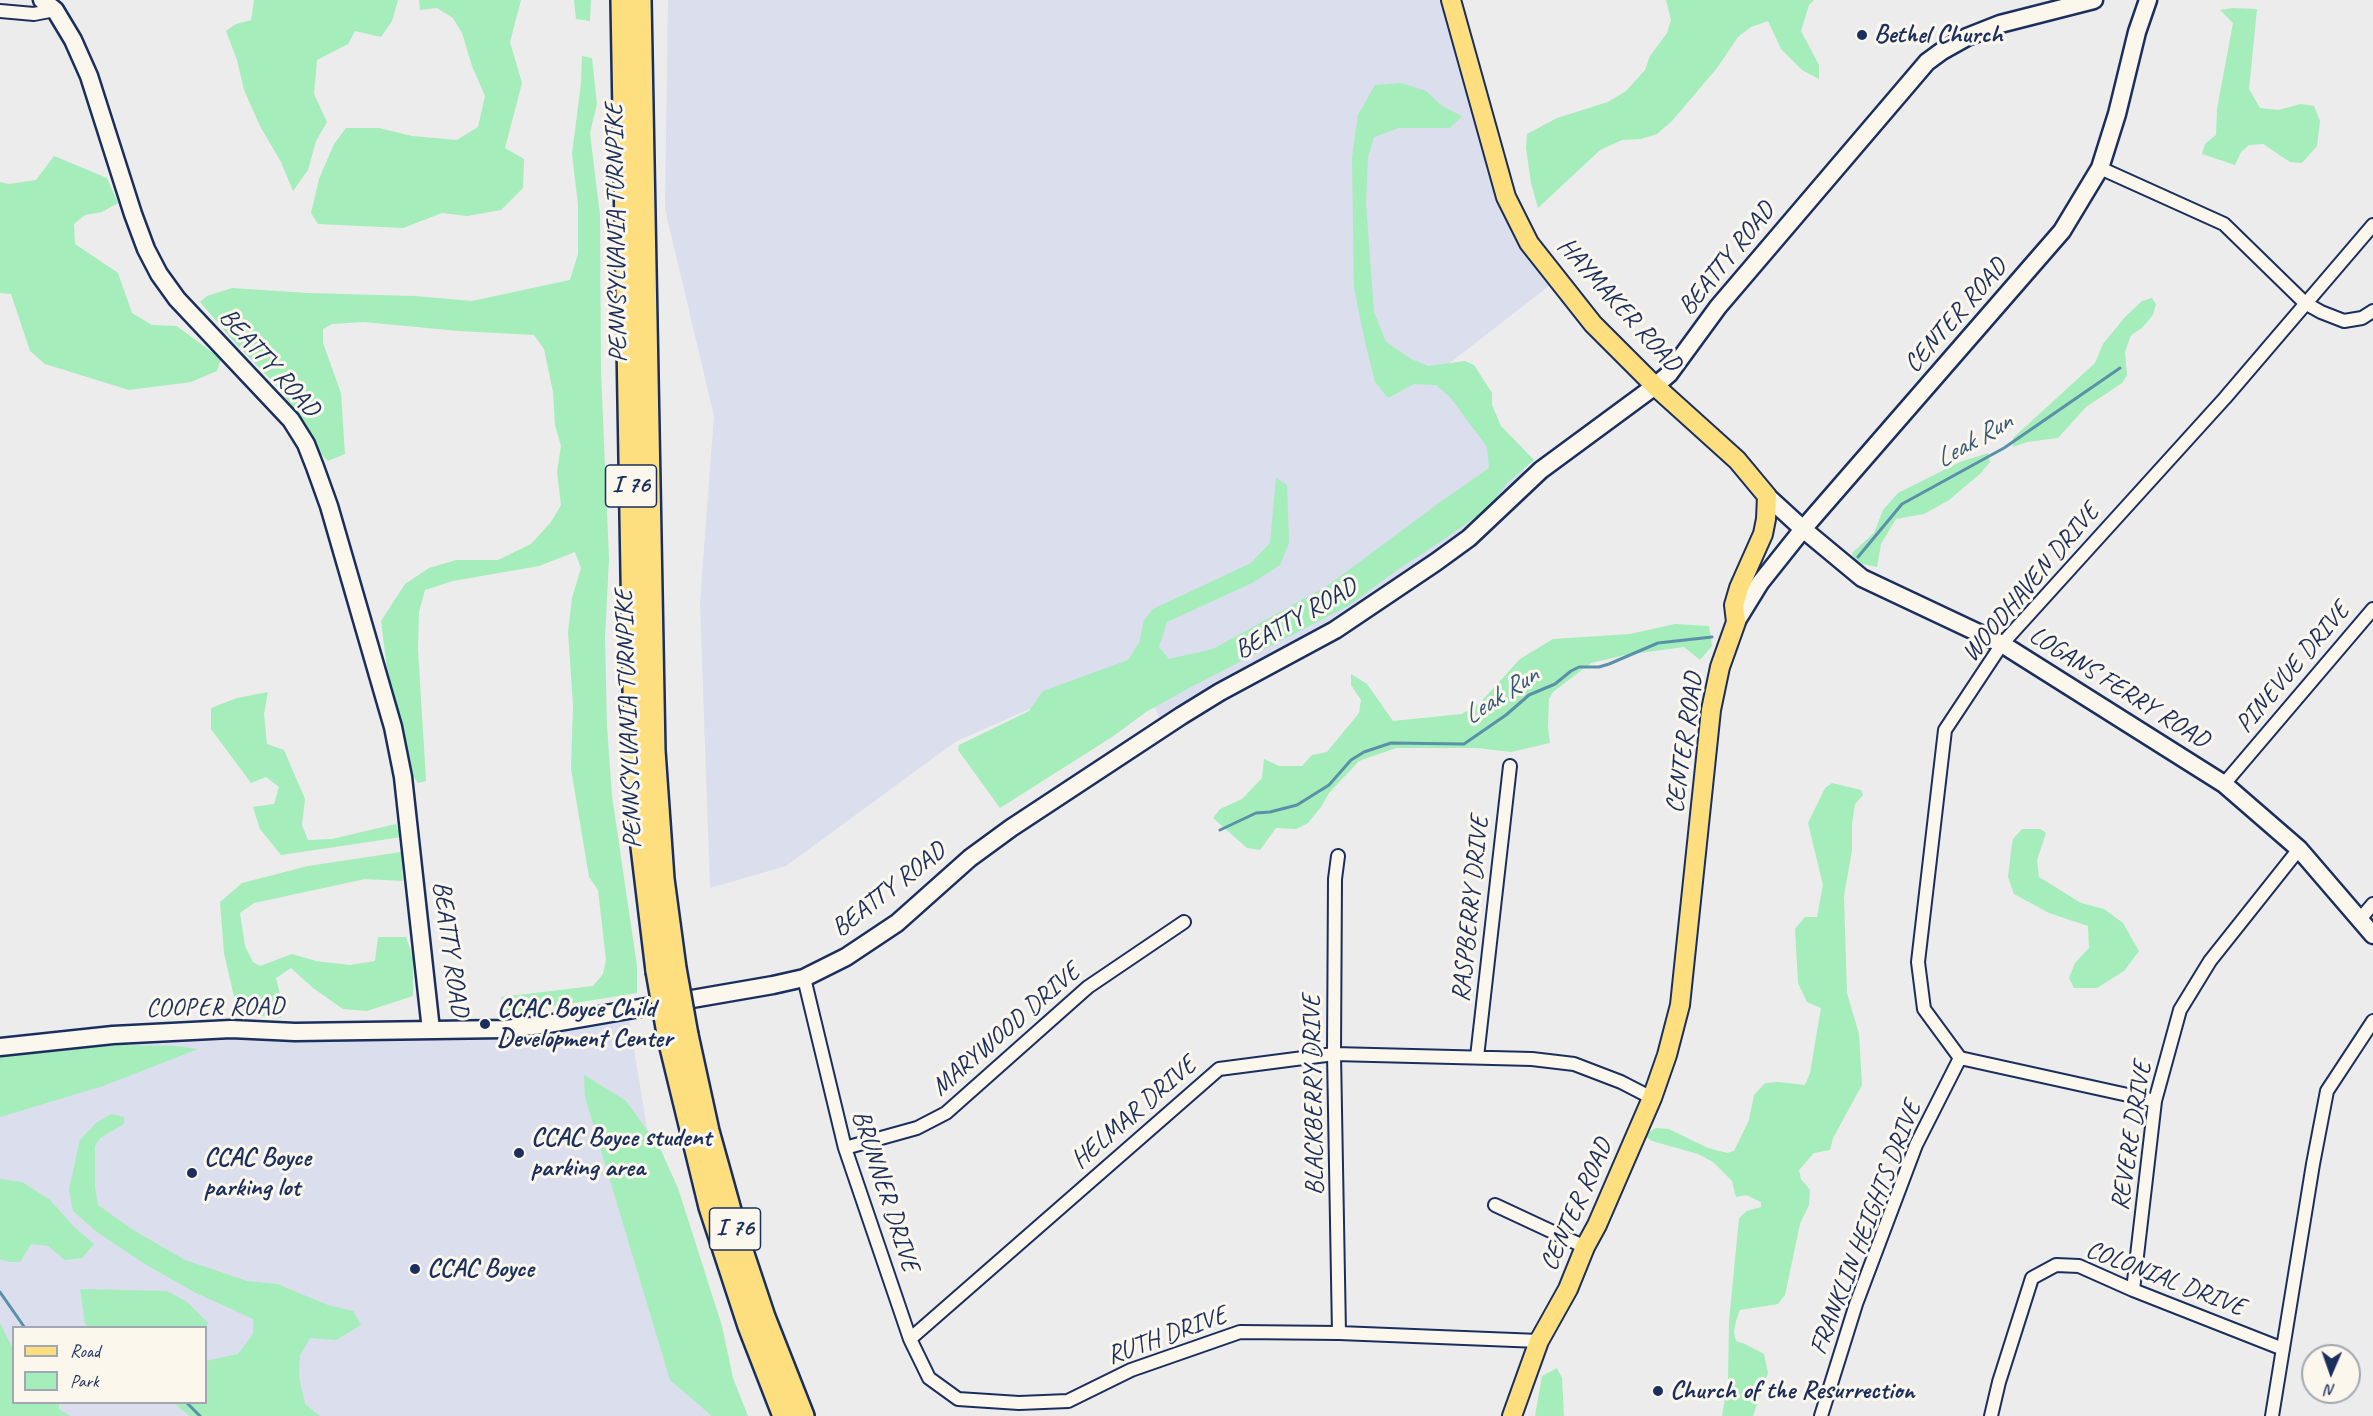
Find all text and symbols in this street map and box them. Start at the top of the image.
place label: Bethel Church [1874,19,2002,51]
marker: Bethel Church [1855,28,1869,42]
street label: PENNSYLVANIA TURNPIKE [599,103,635,363]
street label: BEATTY ROAD [1672,196,1782,322]
street label: HAYMAKER ROAD [1550,231,1688,379]
street label: CENTER ROAD [1898,252,2014,380]
street label: BEATTY ROAD [212,302,326,424]
water label: Leak Run [1930,406,2018,476]
road number: I 76 [606,465,656,507]
street label: WOODHAVEN DRIVE [1956,497,2106,669]
street label: BEATTY ROAD [1229,571,1363,667]
street label: PENNSYLVANIA TURNPIKE [609,589,649,849]
street label: PINEVUE DRIVE [2229,596,2357,740]
street label: LOGANS FERRY ROAD [2023,620,2215,756]
water label: Leak Run [1457,660,1545,732]
street label: CENTER ROAD [1660,671,1710,815]
street label: RASPBERRY DRIVE [1446,814,1496,1004]
street label: BEATTY ROAD [826,836,952,944]
street label: BEATTY ROAD [425,879,475,1019]
street label: MARYWOOD DRIVE [925,957,1087,1103]
street label: COOPER ROAD [146,991,284,1025]
place label: CCAC Boyce Child Development Center [497,993,672,1054]
street label: BLACKBERRY DRIVE [1297,994,1331,1196]
marker: CCAC Boyce Child Development Center [478,1017,492,1031]
street label: HELMAR DRIVE [1065,1050,1203,1176]
street label: REVERE DRIVE [2105,1059,2159,1213]
street label: FRANKLIN HEIGHTS DRIVE [1803,1097,1929,1359]
street label: BRUNNER DRIVE [844,1106,926,1276]
place label: CCAC Boyce student parking area [531,1122,711,1184]
street label: CENTER ROAD [1534,1134,1620,1276]
place label: CCAC Boyce parking lot [204,1142,311,1204]
marker: CCAC Boyce student parking area [512,1146,526,1160]
marker: CCAC Boyce parking lot [185,1166,199,1180]
road number: I 76 [710,1208,760,1250]
street label: COLONIAL DRIVE [2081,1234,2249,1324]
place label: CCAC Boyce [427,1253,534,1285]
marker: CCAC Boyce [408,1262,422,1276]
street label: RUTH DRIVE [1103,1300,1231,1372]
legend [12,1326,207,1404]
text: Road [70,1340,100,1362]
north arrow [2301,1344,2361,1404]
text: Park [70,1370,99,1392]
place label: Church of the Resurrection [1670,1375,1915,1407]
text: N [2325,1380,2336,1400]
marker: Church of the Resurrection [1651,1384,1665,1398]

